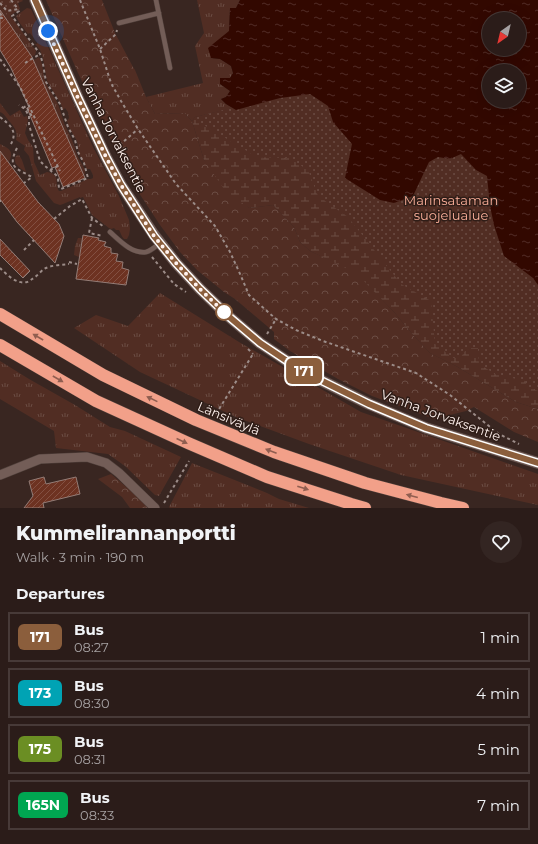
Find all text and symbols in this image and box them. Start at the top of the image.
north arrow [482,12,526,56]
map controls [482,12,526,108]
your location [38,21,58,41]
button: layers [482,64,526,108]
street label: Vanha Jorvaksentie [78,75,150,195]
park label: Marinsataman suojelualue [404,192,498,223]
unlabelled marker [215,303,233,321]
one-way arrow [32,333,44,340]
line badge: 171 [281,358,327,384]
text: 171 [294,362,314,380]
one-way arrow [52,375,64,382]
street label: Vanha Jorvaksentie [379,386,503,444]
one-way arrow [146,396,157,402]
street label: Länsiväylä [195,398,263,438]
one-way arrow [176,438,188,444]
one-way arrow [264,447,276,453]
one-way arrow [297,486,309,492]
one-way arrow [406,493,418,499]
button: heart [480,521,522,563]
text: Kummelirannanportti [16,522,236,545]
text: Walk · 3 min · 190 m [16,549,144,565]
text: Departures [16,584,105,603]
text: Bus [74,620,104,639]
text: 171 [30,628,50,646]
text: 1 min [481,628,520,647]
text: 08:27 [74,639,109,655]
text: Bus [74,676,104,695]
text: 173 [29,684,51,702]
text: 4 min [476,684,520,703]
text: 08:30 [74,695,110,711]
text: Bus [74,732,104,751]
text: 175 [29,740,51,758]
text: 5 min [477,740,520,759]
text: 08:31 [74,751,106,767]
text: Bus [80,788,110,807]
text: 165N [26,796,60,814]
text: 7 min [477,796,520,815]
text: 08:33 [80,807,114,823]

